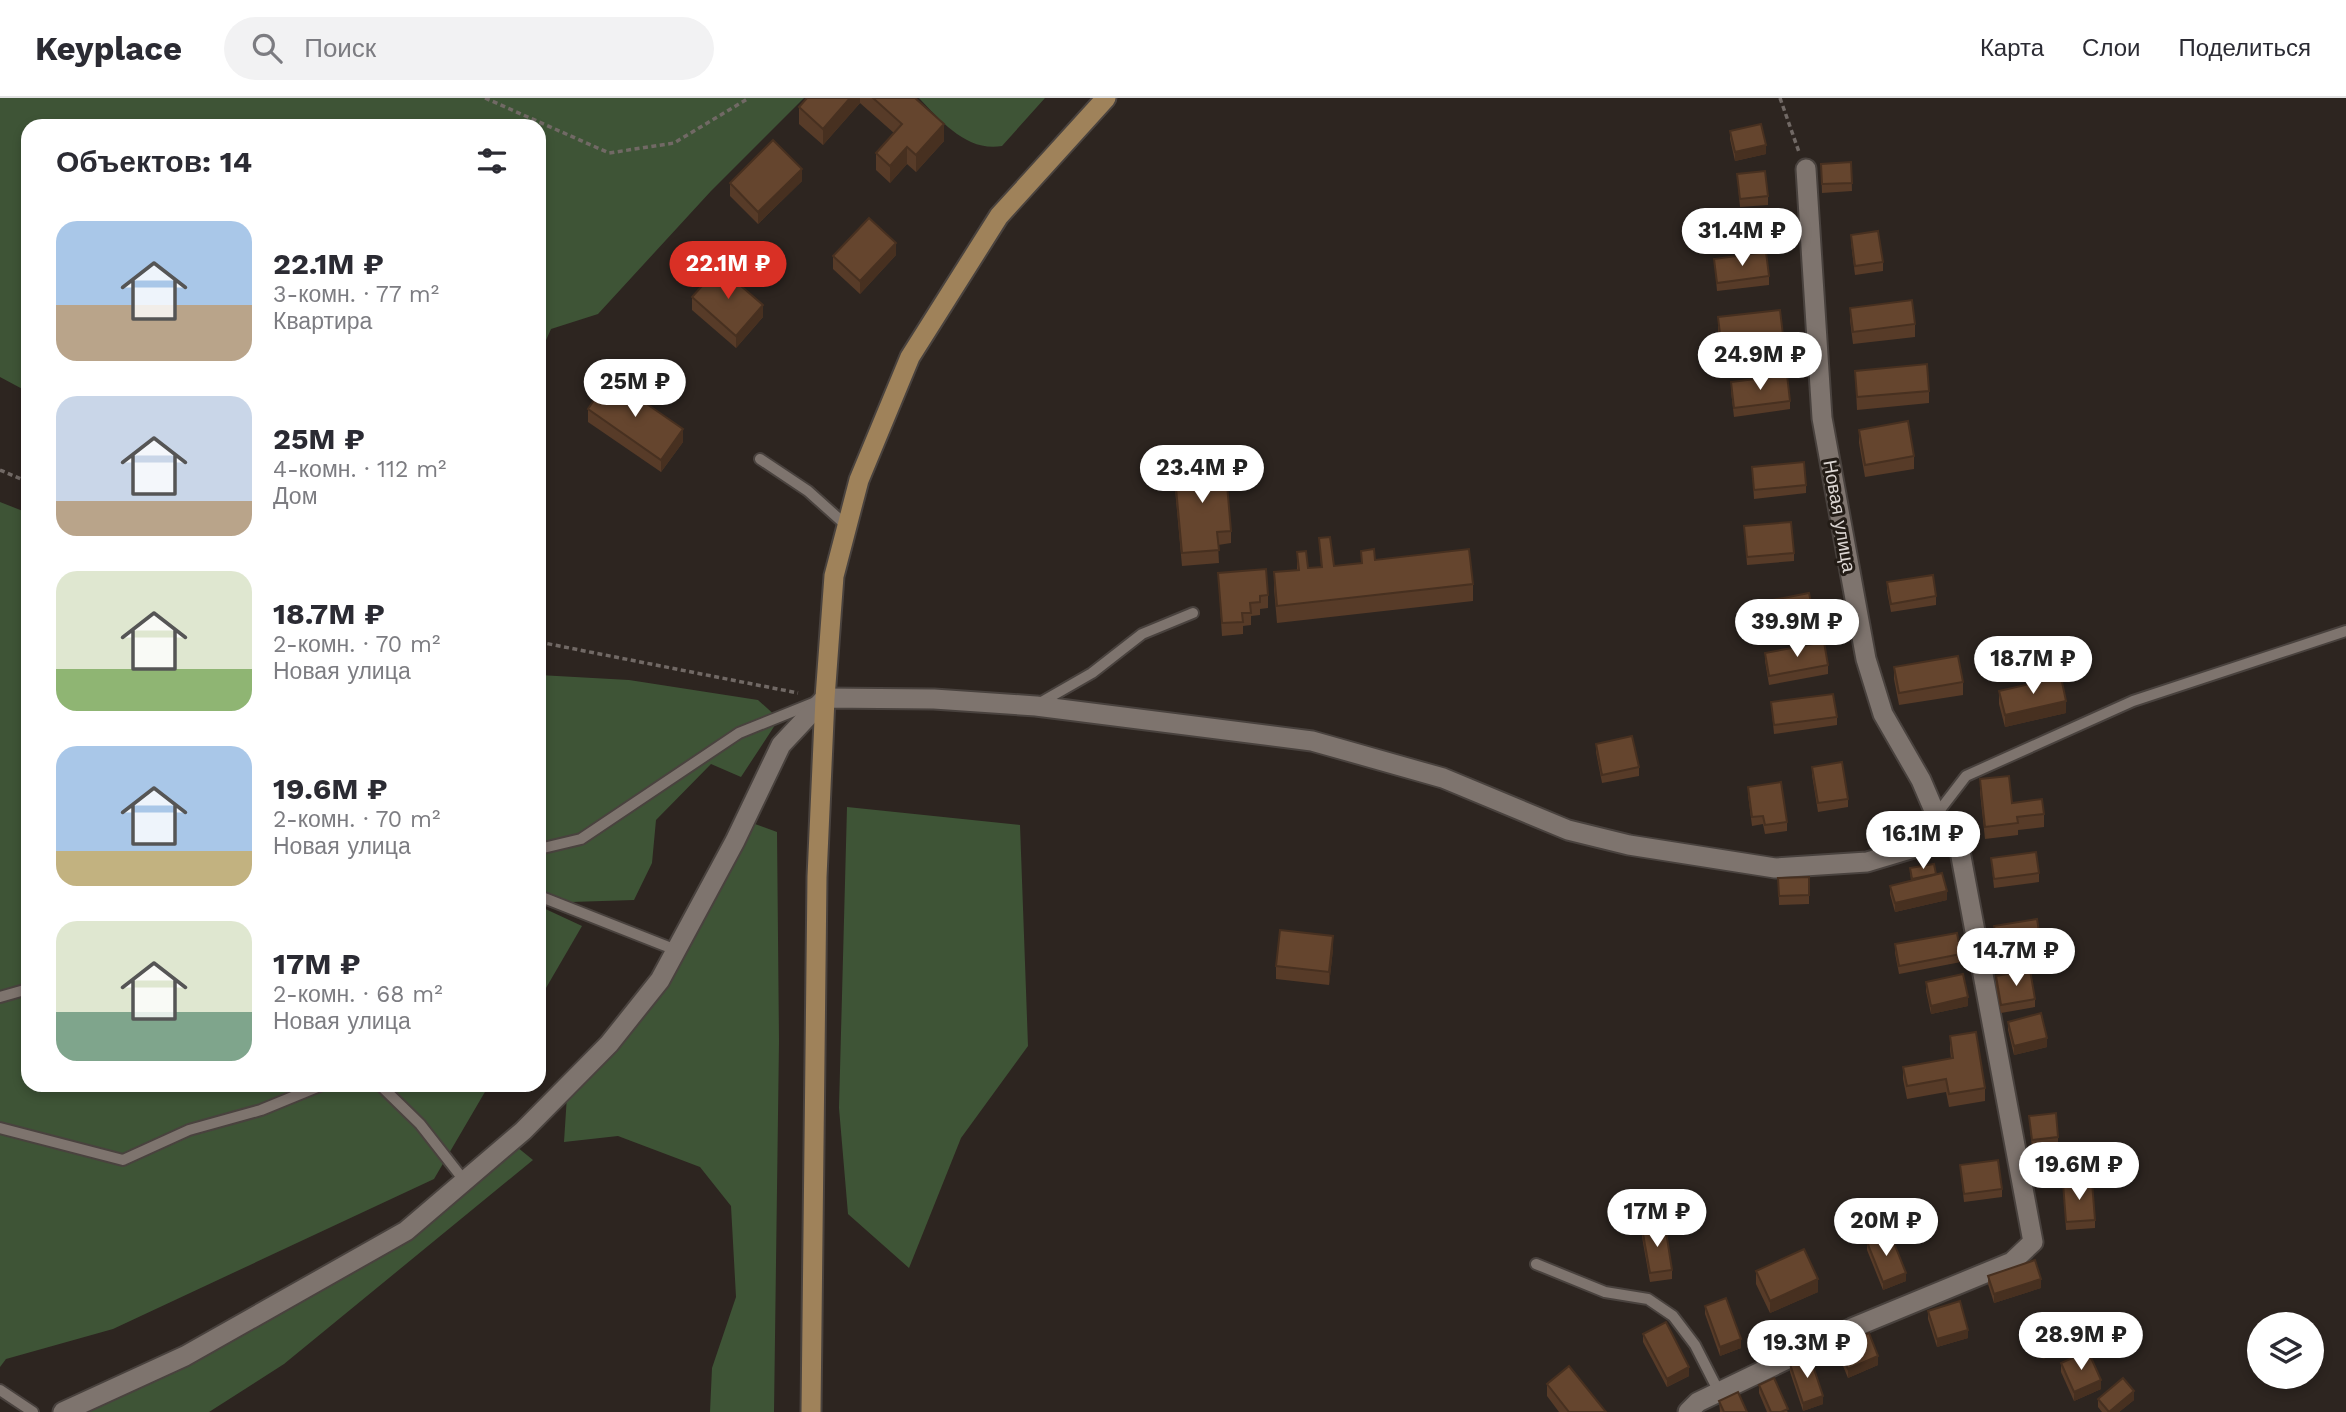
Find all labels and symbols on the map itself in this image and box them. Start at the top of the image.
pin: 31.4M ₽ [1677,208,1807,268]
pin: 22.1M ₽ [663,242,793,301]
pin: 24.9M ₽ [1695,332,1825,392]
pin: 25M ₽ [586,360,684,419]
pin: 23.4M ₽ [1137,446,1267,505]
street label: Новая улица [1818,458,1861,575]
pin: 39.9M ₽ [1732,600,1862,659]
pin: 18.7M ₽ [1968,636,2098,696]
pin: 16.1M ₽ [1858,812,1988,871]
pin: 14.7M ₽ [1951,928,2081,988]
pin: 19.6M ₽ [2014,1142,2144,1202]
pin: 17M ₽ [1608,1190,1706,1249]
pin: 20M ₽ [1837,1198,1935,1258]
pin: 28.9M ₽ [2016,1312,2146,1372]
pin: 19.3M ₽ [1742,1320,1872,1380]

